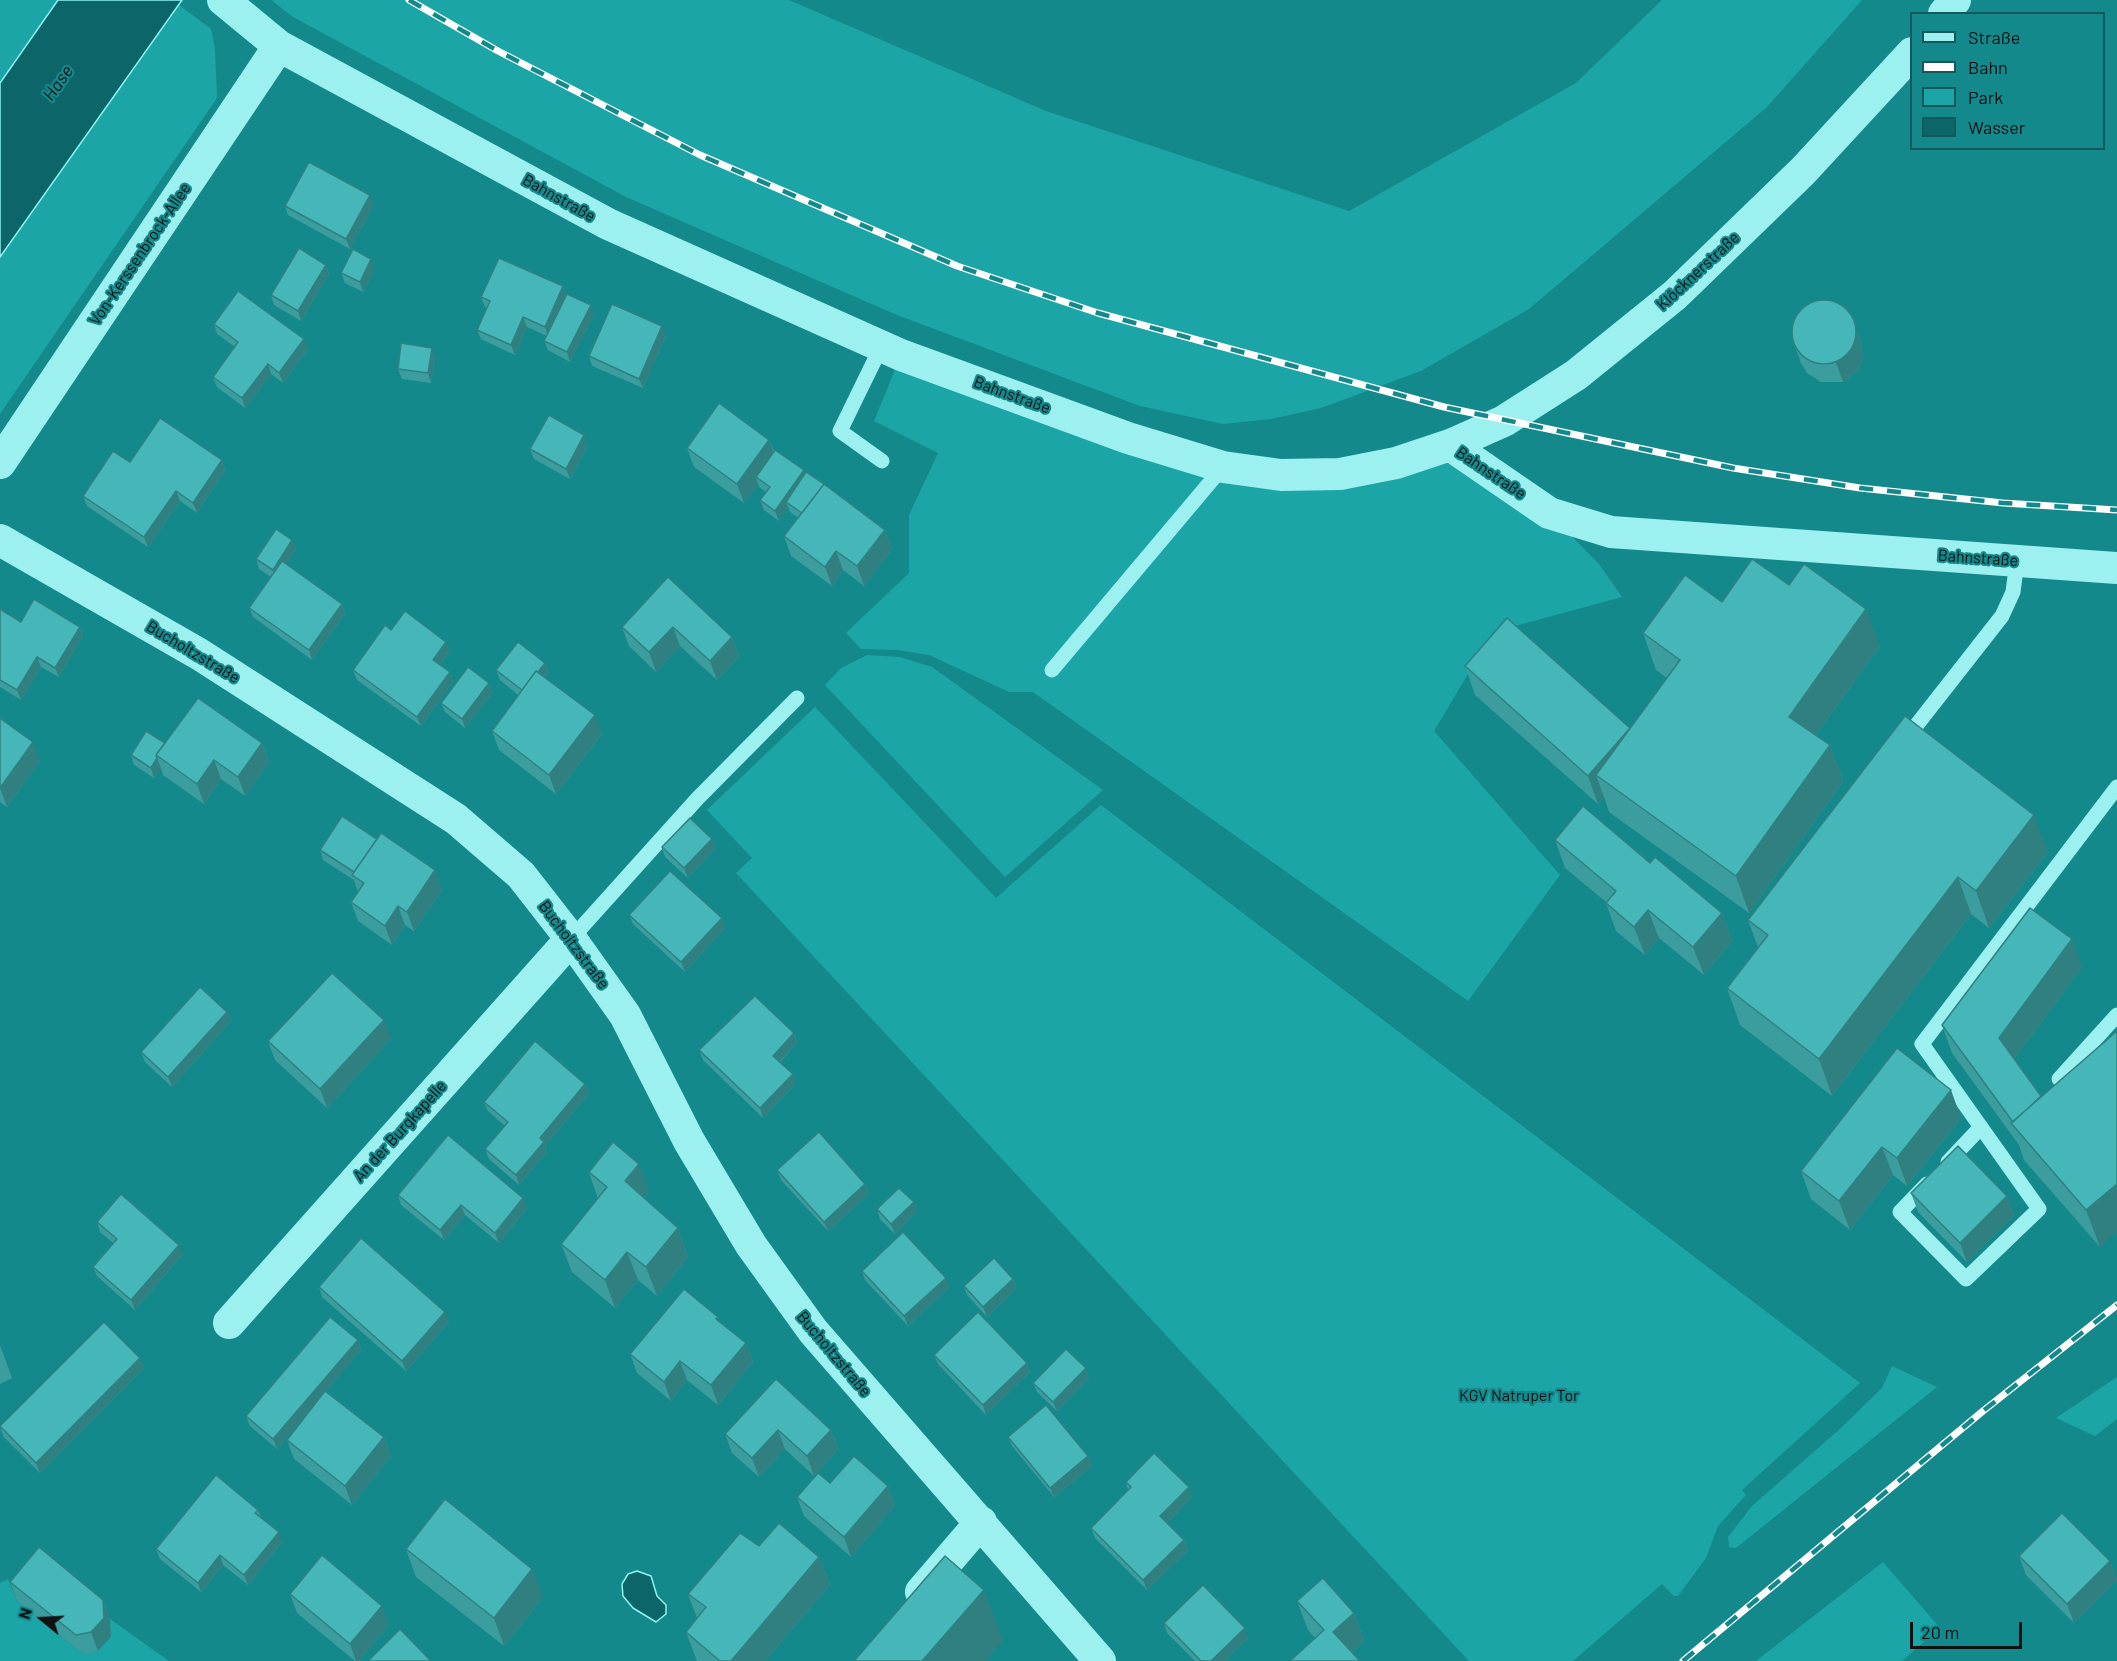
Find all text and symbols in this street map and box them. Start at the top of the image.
legend [1910,12,2105,150]
text: Straße [1968,26,2020,48]
text: Bahn [1968,56,2008,78]
water label: Hase [38,61,78,105]
text: Park [1968,86,2003,108]
text: Wasser [1968,116,2025,138]
street label: Bahnstraße [519,170,599,226]
street label: Von-Kerssenbrock-Allee [85,179,195,329]
street label: Klöcknerstraße [1653,228,1743,314]
street label: Bahnstraße [971,372,1053,418]
street label: Bahnstraße [1452,443,1530,503]
street label: Bahnstraße [1937,546,2019,570]
street label: Bucholtzstraße [143,617,243,687]
street label: Bucholtzstraße [535,897,613,993]
street label: An der Burgkapelle [350,1076,450,1186]
street label: Bucholtzstraße [793,1307,875,1401]
park label: KGV Natruper Tor [1459,1386,1579,1406]
north arrow [12,1589,72,1649]
text: N [14,1605,35,1621]
scale bar [1913,1610,2026,1648]
text: 20 m [1921,1621,1959,1643]

